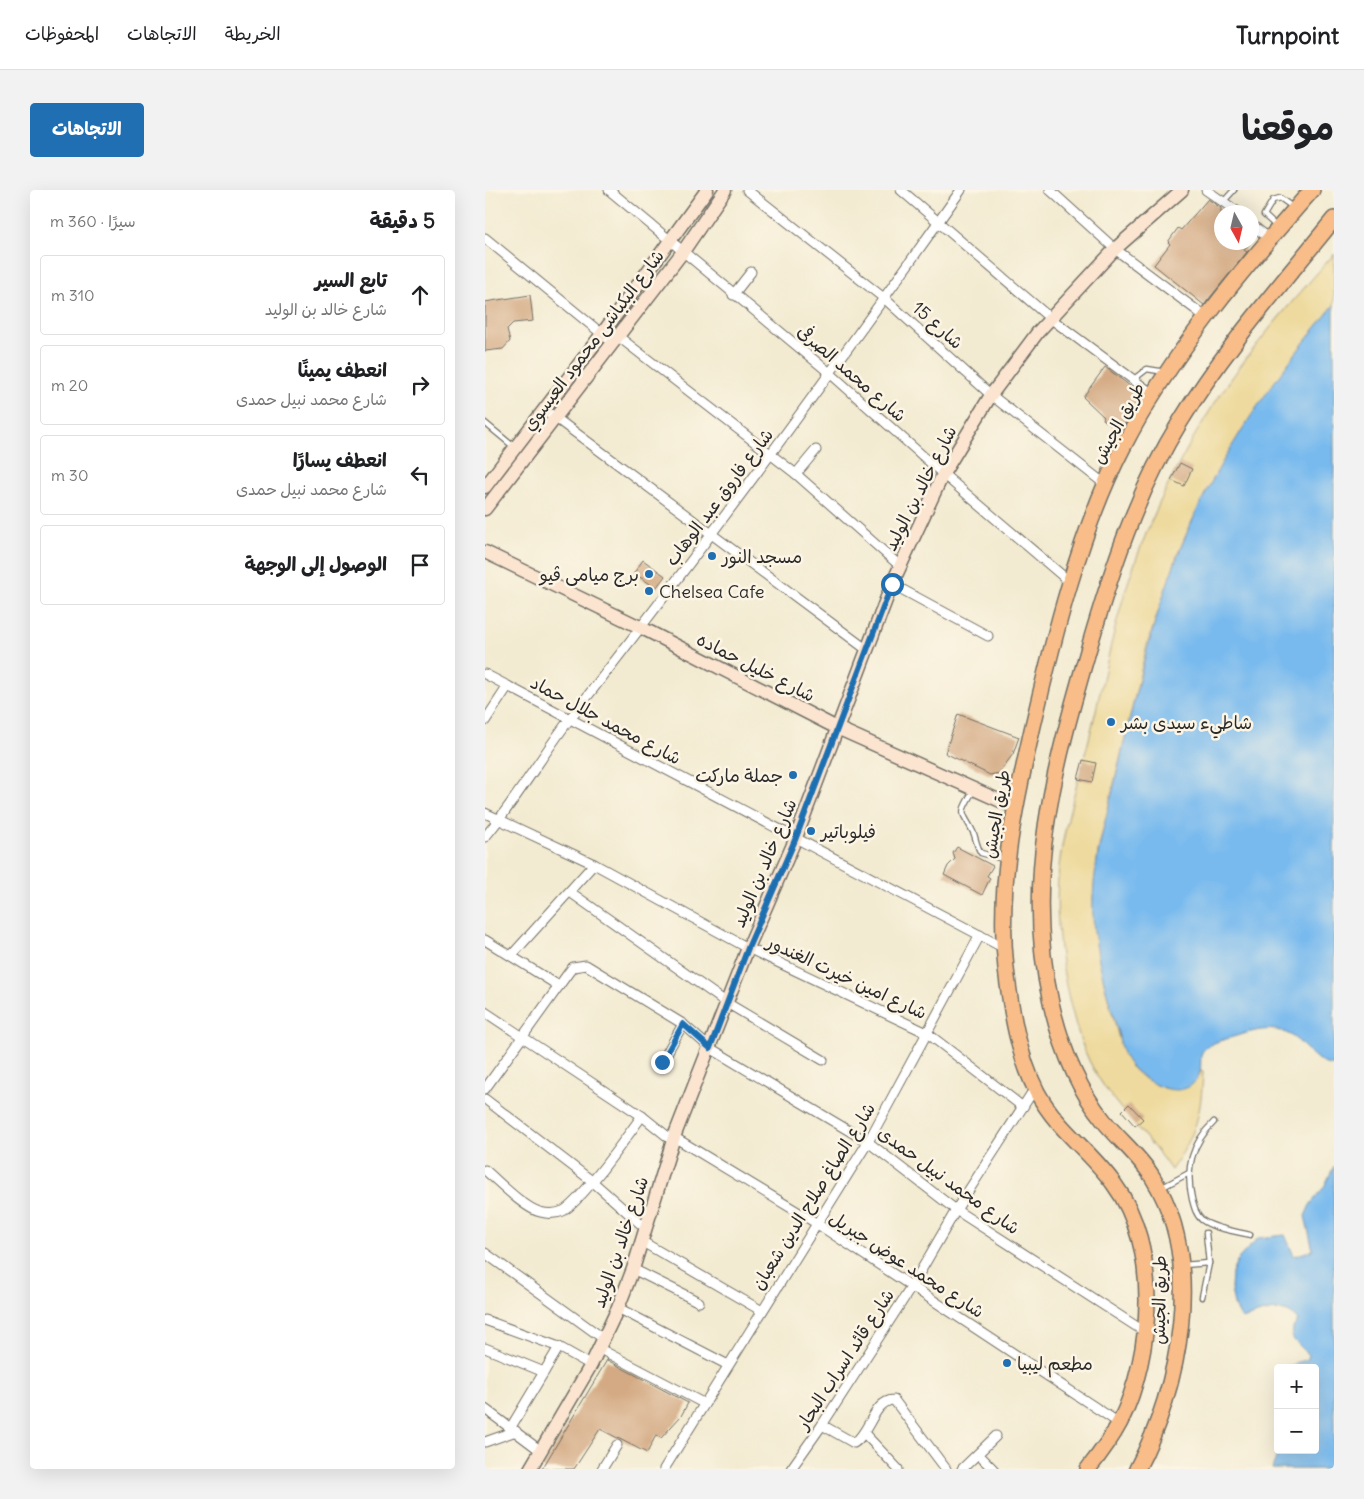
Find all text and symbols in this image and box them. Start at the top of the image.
text: Turnpoint [1236,20,1339,50]
text: المحفوظات [25,22,99,45]
text: الاتجاهات [127,22,197,45]
text: الخريطة [225,22,281,45]
button: الاتجاهات [30,103,144,157]
text: موقعنا [1241,105,1334,149]
north arrow [1214,205,1259,250]
text: 5 دقيقة [369,207,435,234]
text: سيرًا · 360 m [50,211,136,231]
street label: شارع البكباشى محمود العيسوي [517,245,670,437]
text: تابع السير [315,268,387,292]
icon: ahead [406,281,434,309]
text: 310 m [51,285,95,305]
street label: شارع 15 [907,296,968,355]
text: شارع خالد بن الوليد [265,299,387,319]
street label: شارع محمد الصرفى [792,319,911,427]
text: انعطف يمينًا [298,358,387,382]
icon: right [406,371,434,399]
text: 20 m [51,375,88,395]
street label: طريق الجيش [1086,378,1150,468]
text: شارع محمد نبيل حمدى [236,389,387,409]
street label: شارع خالد بن الوليد [879,422,962,555]
street label: شارع فاروق عبد الوهاب [660,424,779,571]
text: انعطف يسارًا [293,448,387,472]
icon: left [406,461,434,489]
text: 30 m [51,465,88,485]
text: شارع محمد نبيل حمدى [236,479,387,499]
place label: مسجد النور [720,545,802,569]
marker: مسجد النور [706,550,718,562]
icon: arrive [406,551,434,579]
text: الوصول إلى الوجهة [244,552,387,576]
place label: برج ميامى ڤيو [538,563,639,587]
marker: برج ميامى ڤيو [643,568,655,580]
route start [881,573,904,596]
place label: Chelsea Cafe [659,580,765,603]
marker: Chelsea Cafe [643,585,655,597]
street label: شارع خليل حماده [693,627,819,708]
street label: شارع محمد جلال حماد [526,671,685,770]
place label: شاطيء سيدى بشر [1119,711,1252,739]
marker: شاطيء سيدى بشر [1105,716,1117,728]
place label: جملة ماركت [695,764,783,787]
street label: طريق الجيش [977,768,1015,860]
marker: جملة ماركت [787,769,799,781]
street label: شارع خالد بن الوليد [727,795,802,931]
place label: فيلوباتير [819,820,876,844]
marker: فيلوباتير [805,825,817,837]
street label: شارع امين خيرت الغندور [761,929,931,1025]
route end [651,1051,674,1074]
street label: شارع الصاغ صلاح الدين شعبان [746,1098,881,1294]
street label: شارع محمد نبيل حمدى [873,1121,1025,1240]
street label: شارع خالد بن الوليد [587,1173,654,1311]
street label: شارع محمد عوض جبريل [825,1205,989,1323]
street label: طريق الجيش [1147,1255,1171,1345]
street label: شارع قائد اسراب البحار [790,1284,900,1436]
place label: مطعم ليبيا [1017,1352,1093,1378]
marker: مطعم ليبيا [1001,1357,1013,1369]
map controls [1274,1364,1319,1454]
button: + [1274,1364,1319,1409]
button: − [1274,1409,1319,1454]

